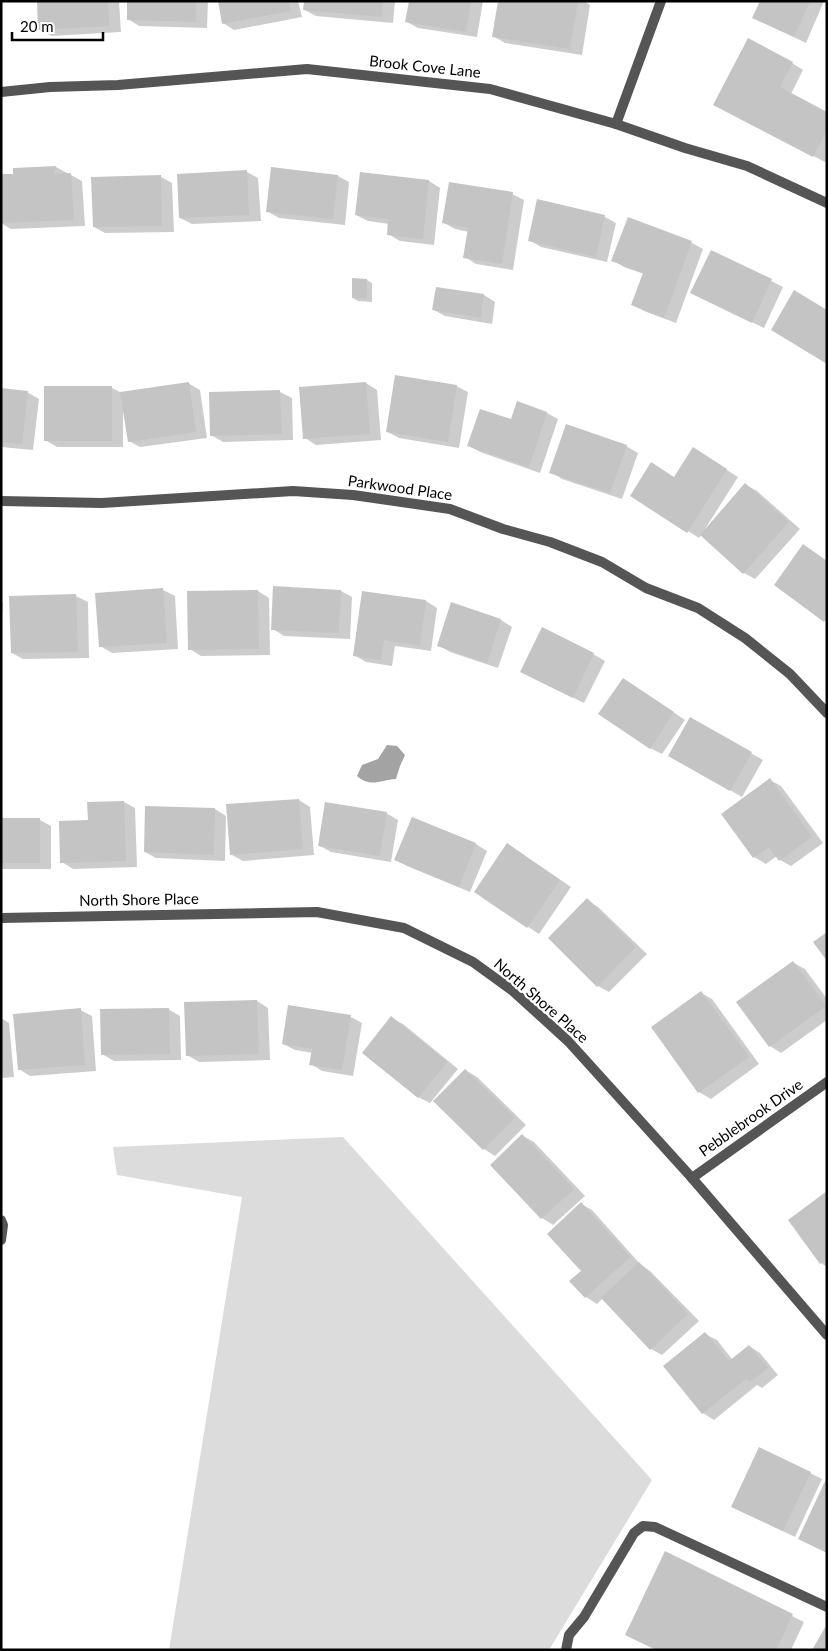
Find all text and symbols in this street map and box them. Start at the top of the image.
scale bar [12,10,104,42]
text: 20 m [20,17,54,35]
street label: Brook Cove Lane [368,51,482,81]
street label: Parkwood Place [347,471,454,503]
street label: North Shore Place [79,889,199,909]
street label: North Shore Place [491,954,593,1046]
street label: Pebblebrook Drive [695,1075,806,1160]

